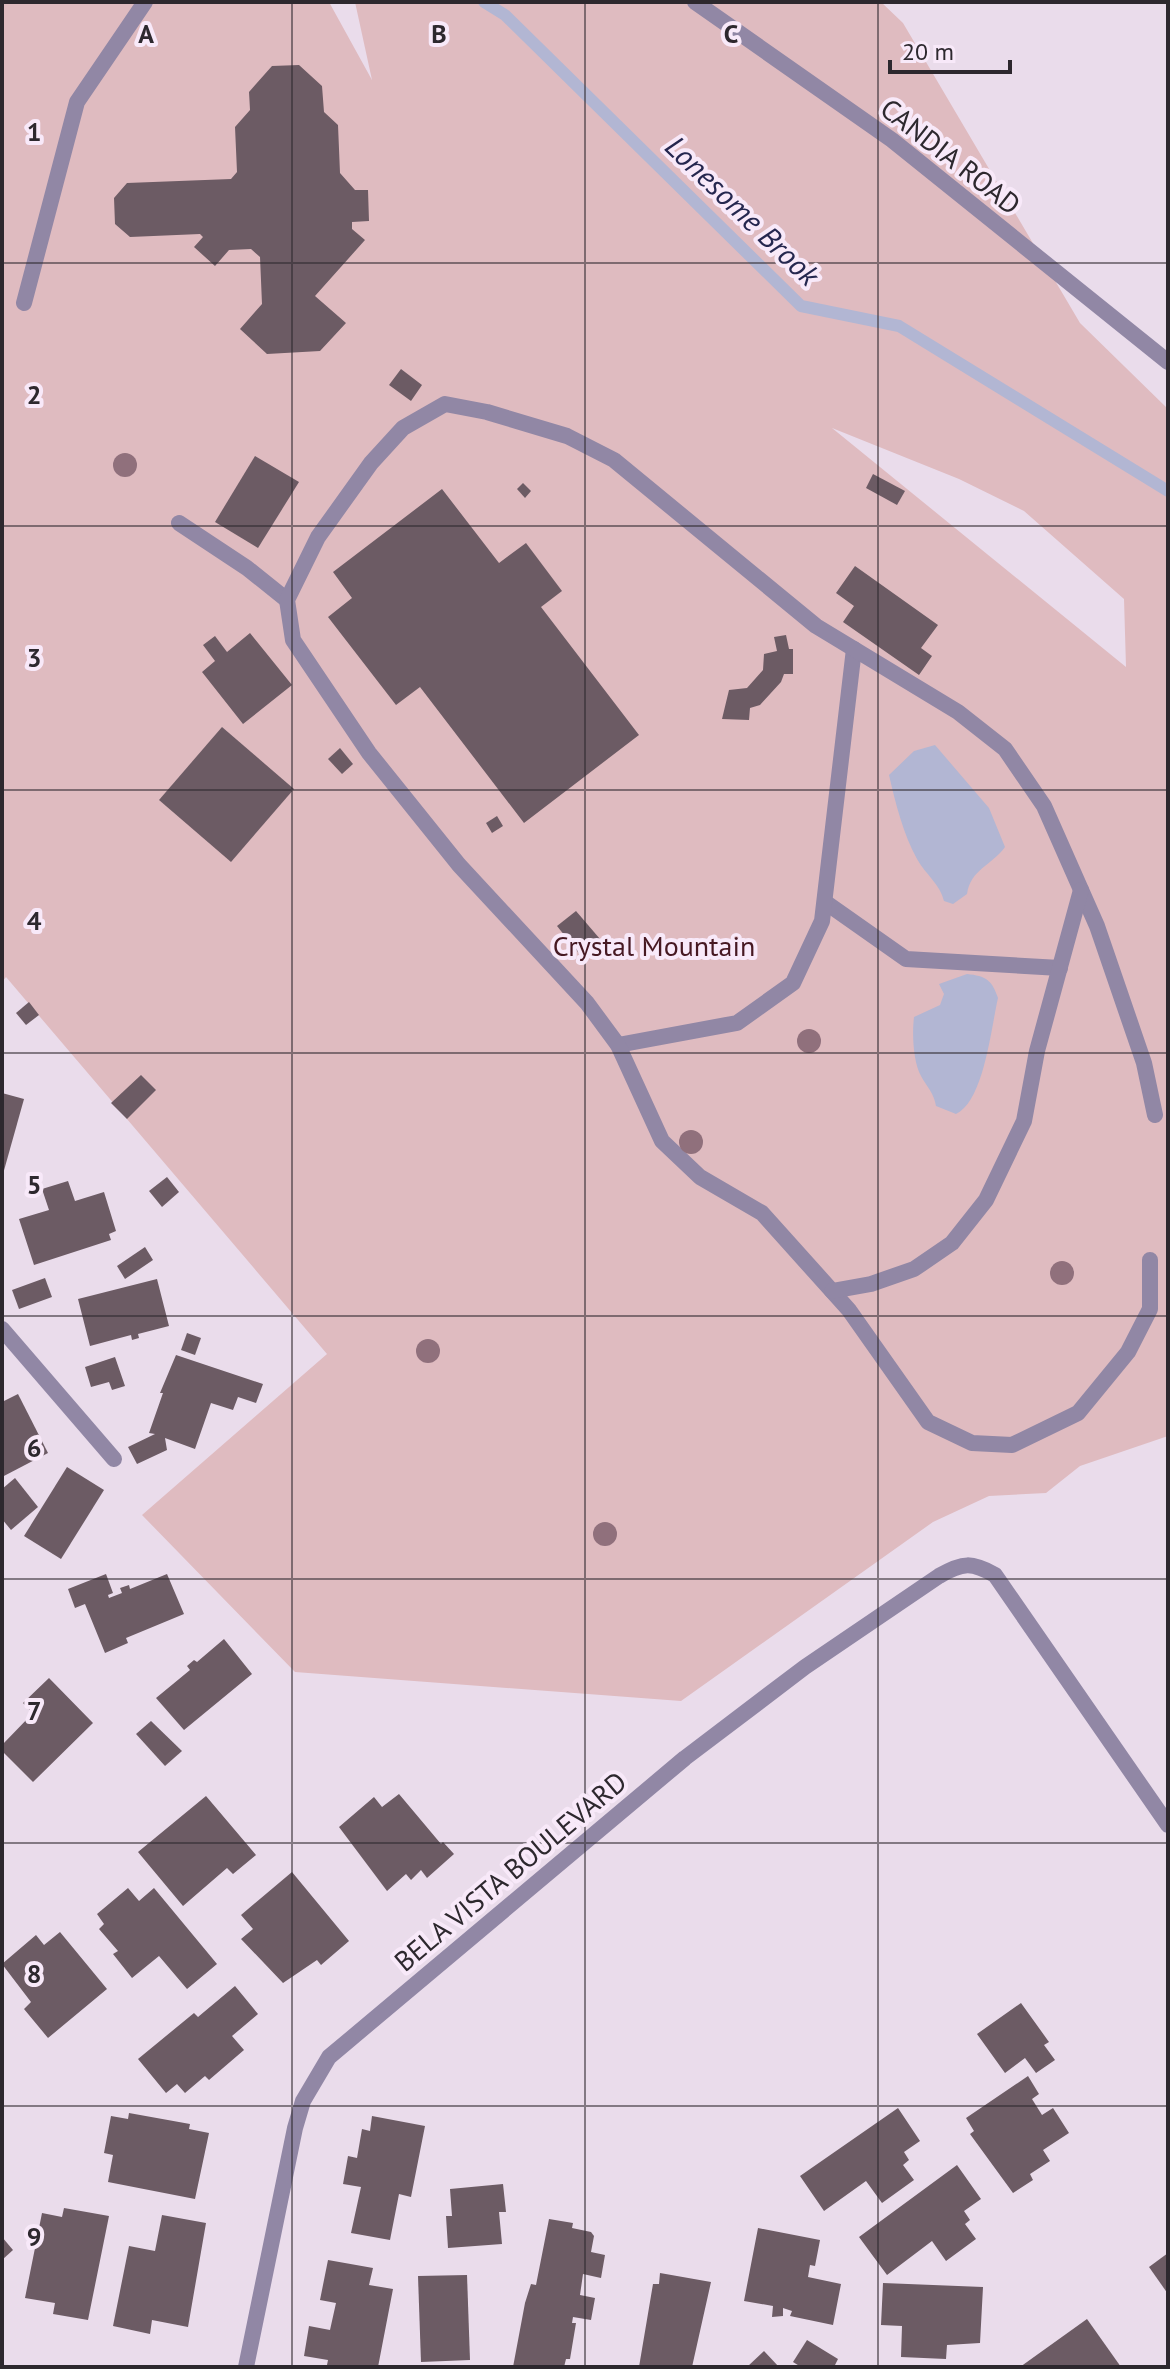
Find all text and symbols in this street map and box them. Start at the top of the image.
text: A [138,17,154,50]
text: B [431,17,447,50]
text: C [724,17,738,50]
scale bar [890,24,1010,74]
text: 20 m [902,36,954,67]
street label: CANDIA ROAD [873,90,1029,222]
text: 1 [27,115,41,148]
water label: Lonesome Brook [658,127,829,294]
text: 2 [27,378,41,411]
text: 3 [27,641,41,674]
text: 4 [27,904,42,937]
park label: Crystal Mountain [553,927,755,964]
text: 5 [27,1168,41,1201]
text: 6 [27,1431,41,1464]
text: 7 [27,1694,41,1727]
street label: BELA VISTA BOULEVARD [386,1763,634,1979]
text: 8 [27,1957,41,1990]
text: 9 [27,2220,41,2253]

